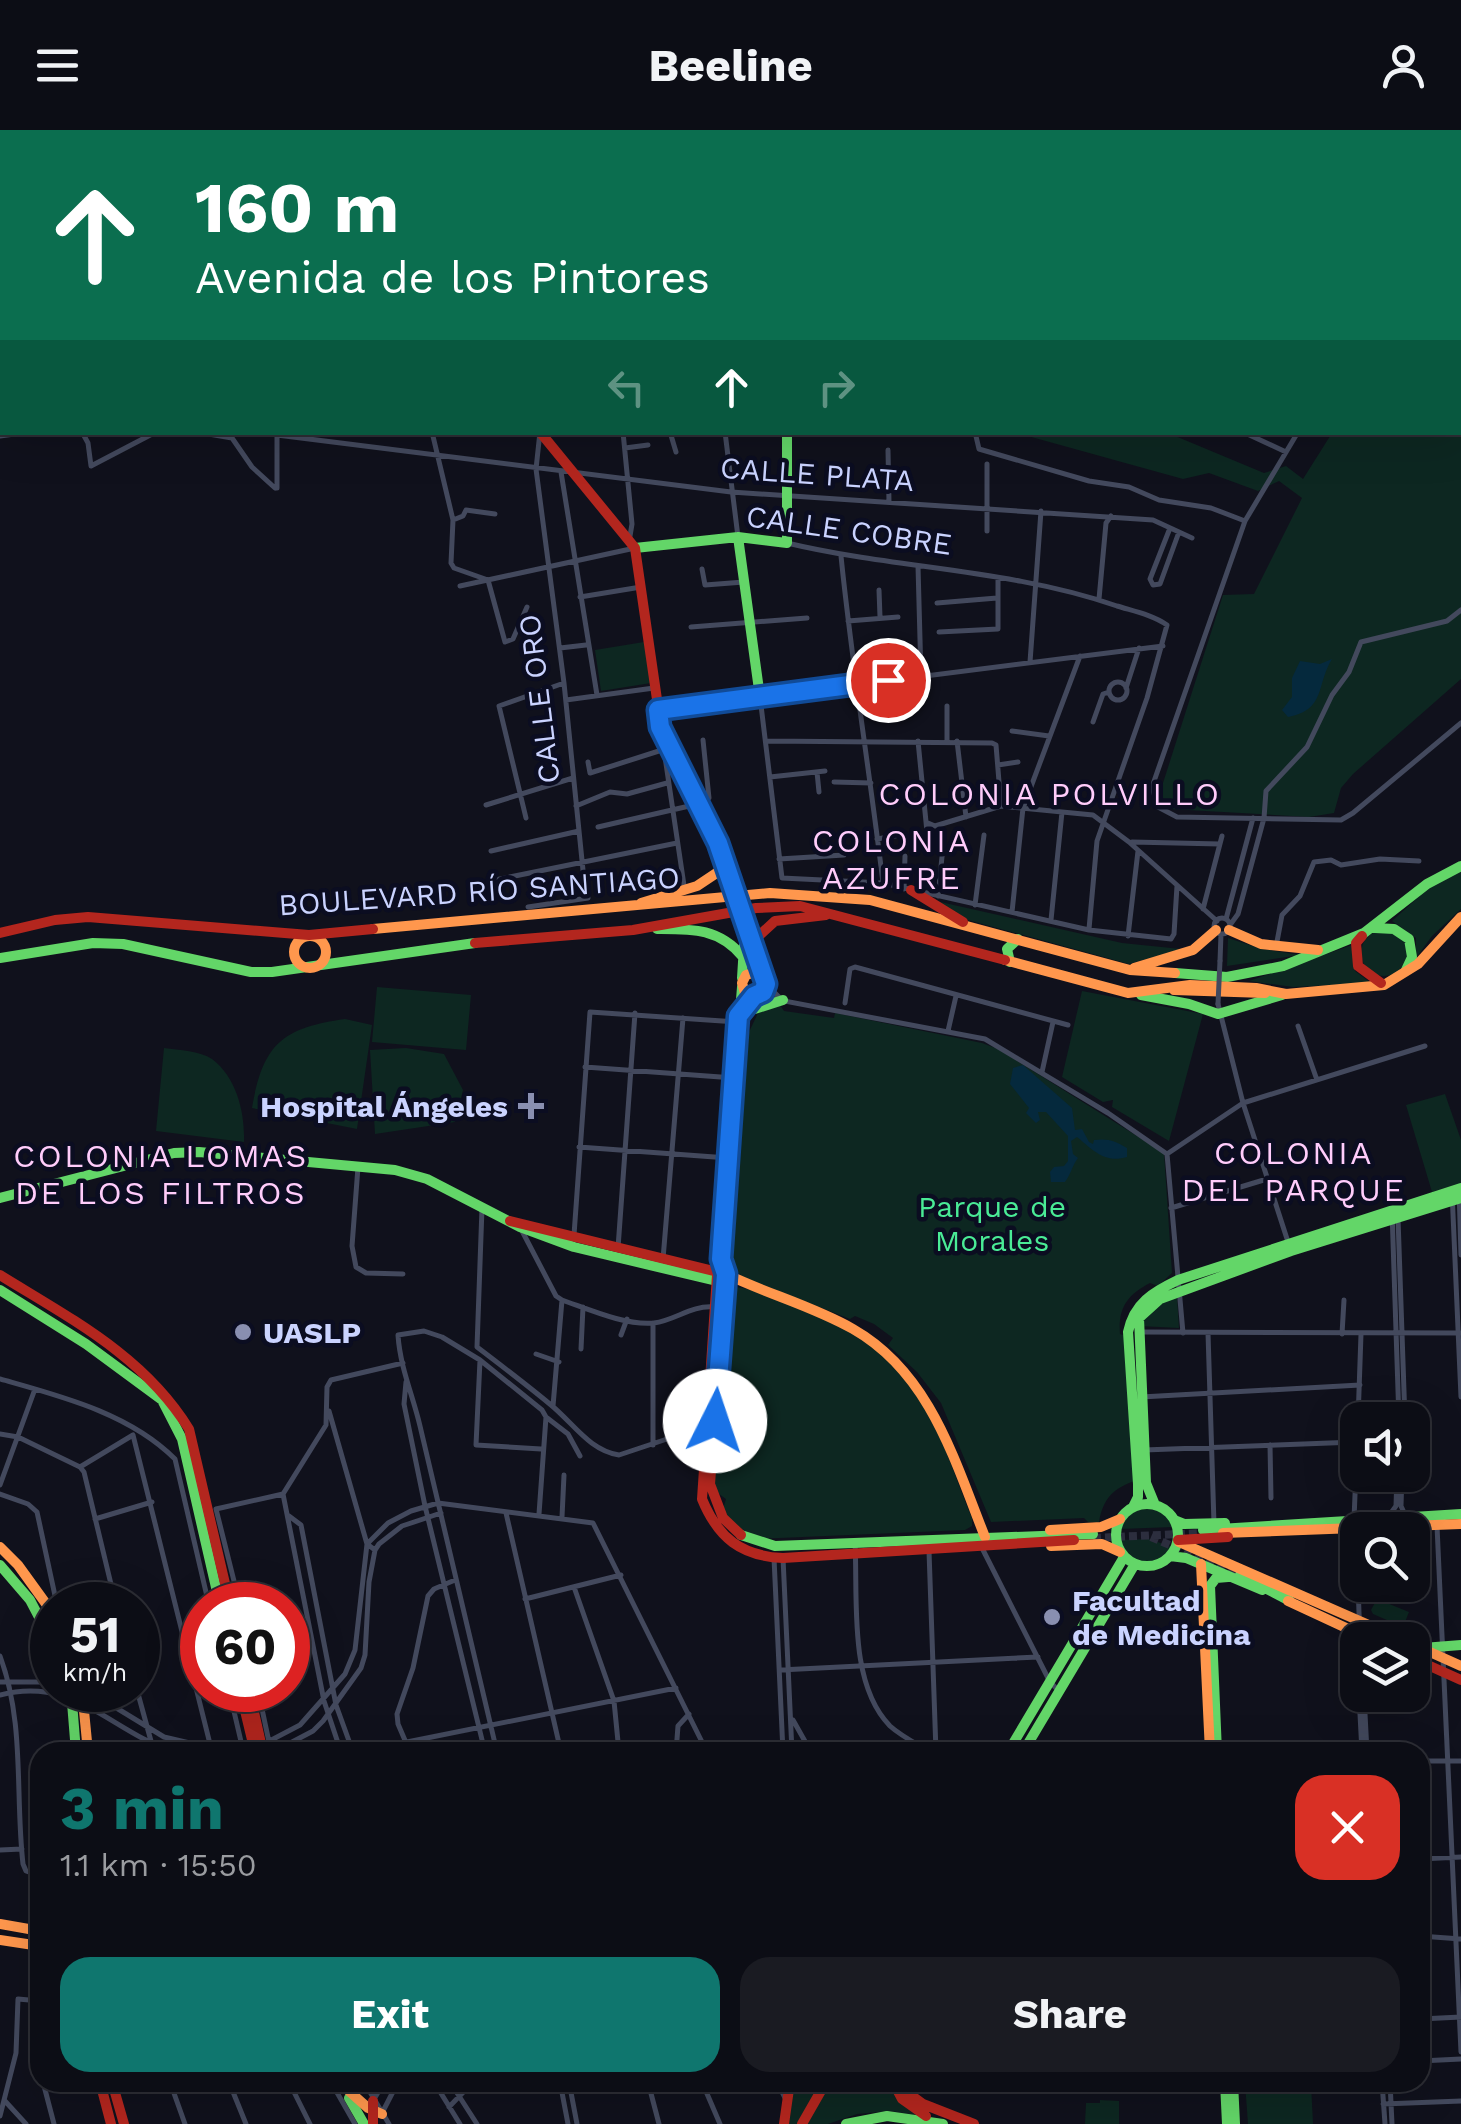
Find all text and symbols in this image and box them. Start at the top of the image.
icon: menu [30,38,85,93]
icon: person [1376,38,1431,93]
text: Beeline [648,39,813,92]
text: 160 m [195,167,399,249]
icon: ahead [30,170,160,300]
text: Avenida de los Pintores [195,251,710,304]
icon: left [599,360,654,415]
icon: ahead [704,360,759,415]
icon: right [809,360,864,415]
street label: CALLE PLATA [719,450,915,498]
street label: CALLE COBRE [744,498,954,562]
street label: CALLE ORO [511,612,567,786]
pin [846,638,931,723]
icon: arrive [861,653,916,708]
district label: COLONIA POLVILLO [879,775,1221,813]
district label: COLONIA AZUFRE [812,822,972,897]
street label: BOULEVARD RÍO SANTIAGO [277,860,681,922]
place label: Hospital Ángeles [260,1089,508,1124]
marker: Hospital Ángeles [518,1093,544,1119]
district label: COLONIA DEL PARQUE [1182,1134,1406,1209]
district label: COLONIA LOMAS DE LOS FILTROS [13,1137,309,1212]
park label: Parque de Morales [918,1189,1066,1258]
place label: UASLP [263,1315,361,1350]
marker: UASLP [232,1321,254,1343]
position arrow [663,1369,767,1473]
map controls [1340,1402,1430,1712]
button: sound [1340,1402,1430,1492]
button: search [1340,1512,1430,1602]
speed limit sign: 60 [180,1582,310,1712]
place label: Facultad de Medicina [1072,1583,1251,1652]
text: 51 [70,1605,120,1664]
marker: Facultad de Medicina [1041,1606,1063,1628]
button: layers [1340,1622,1430,1712]
text: km/h [63,1658,127,1687]
text: 3 min [60,1773,224,1844]
button: close [1295,1775,1400,1880]
text: 1.1 km · 15:50 [60,1846,257,1884]
button: Exit [60,1957,720,2072]
button: Share [740,1957,1400,2072]

